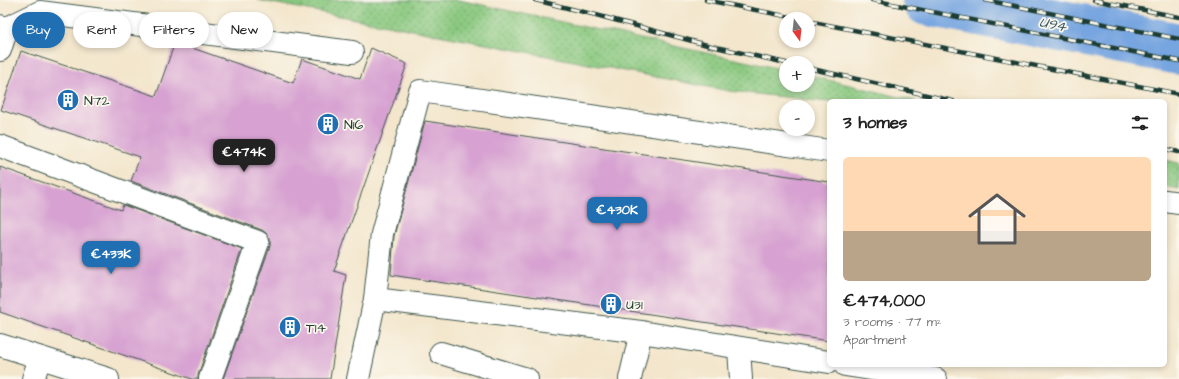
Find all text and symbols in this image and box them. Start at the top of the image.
chip: Buy [12,12,65,48]
chip: Rent [73,12,131,48]
chip: Filters [139,12,209,48]
chip: New [217,12,273,48]
north arrow [779,12,815,48]
map controls [779,12,815,136]
water label: U94 [1038,12,1069,38]
button: + [779,56,815,92]
building icon: N72 [55,87,81,113]
place label: N72 [84,91,109,111]
button: − [779,100,815,136]
building icon: N16 [315,111,341,137]
text: 3 homes [843,111,907,135]
icon: filters [1129,112,1151,134]
place label: N16 [344,115,364,135]
pin: €474K [216,139,272,173]
text: €474K [222,143,266,161]
icon: home [961,183,1033,255]
pin: €430K [589,197,645,231]
text: €430K [596,201,638,219]
pin: €433K [83,241,139,275]
text: €433K [91,245,131,263]
text: €474,000 [843,289,925,313]
building icon: U31 [598,291,624,317]
place label: U31 [626,295,643,315]
text: 3 rooms · 77 m² [843,313,942,331]
building icon: T14 [277,314,303,340]
place label: T14 [306,318,327,338]
text: Apartment [843,331,907,349]

